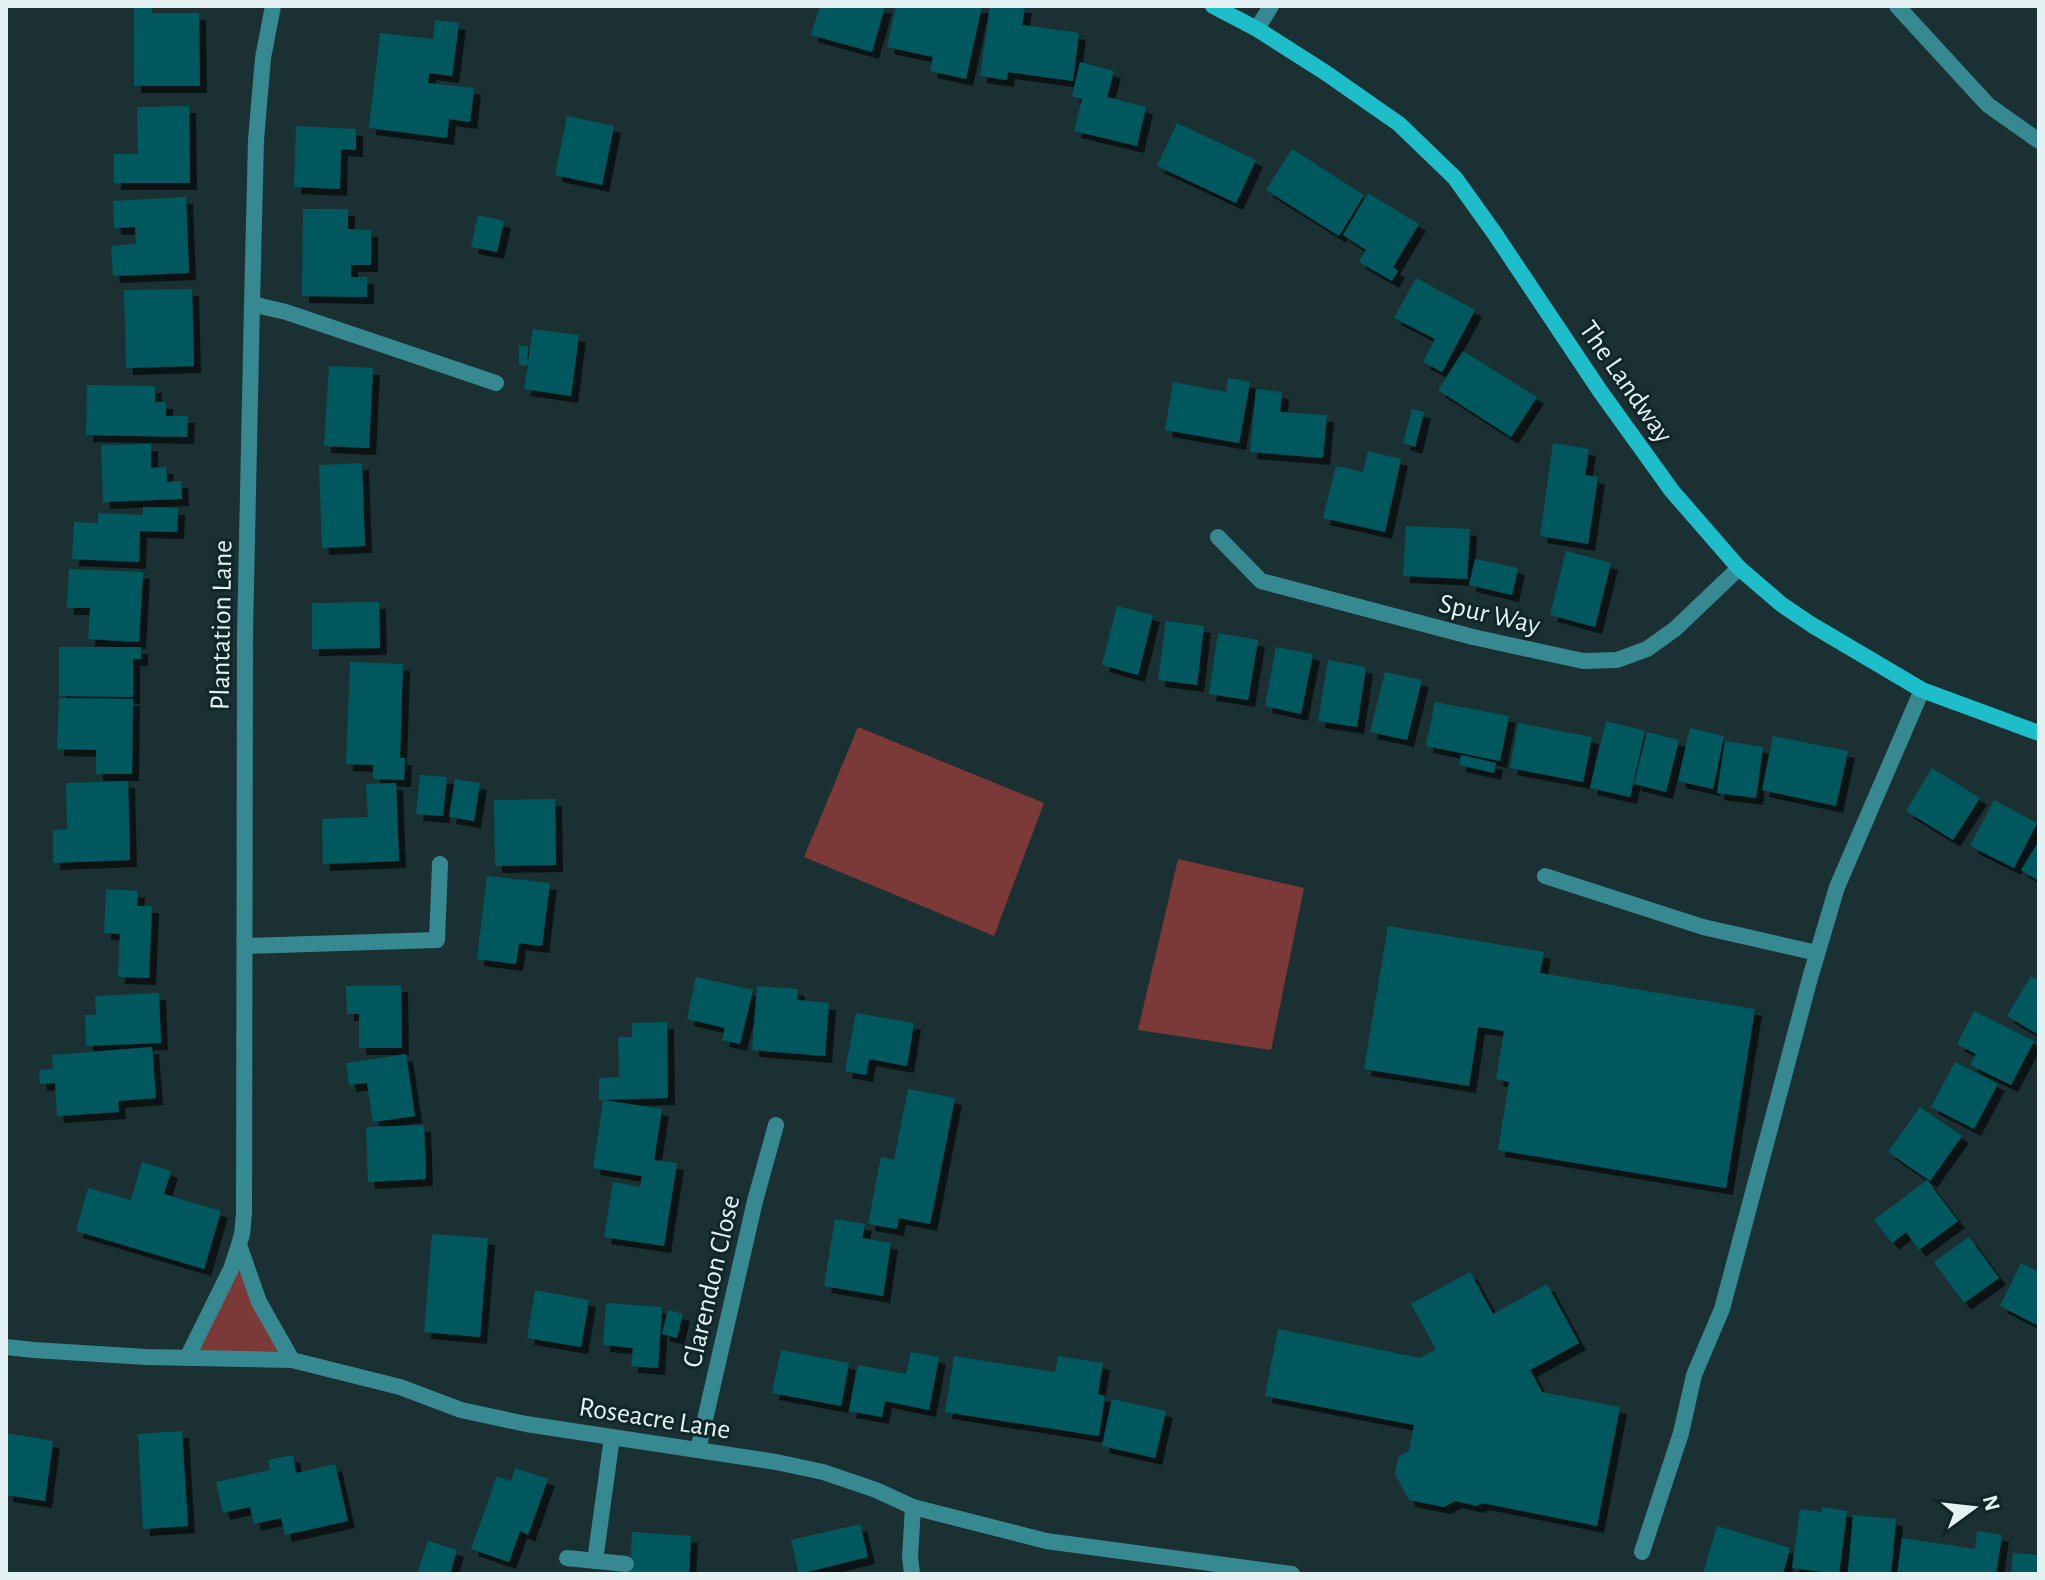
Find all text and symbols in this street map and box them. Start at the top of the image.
street label: The Landway [1573,316,1677,448]
street label: Plantation Lane [207,540,237,710]
street label: Spur Way [1436,590,1543,640]
street label: Clarendon Close [679,1193,745,1370]
street label: Roseacre Lane [577,1393,733,1445]
north arrow [1933,1468,2013,1548]
text: N [1979,1493,2004,1513]

